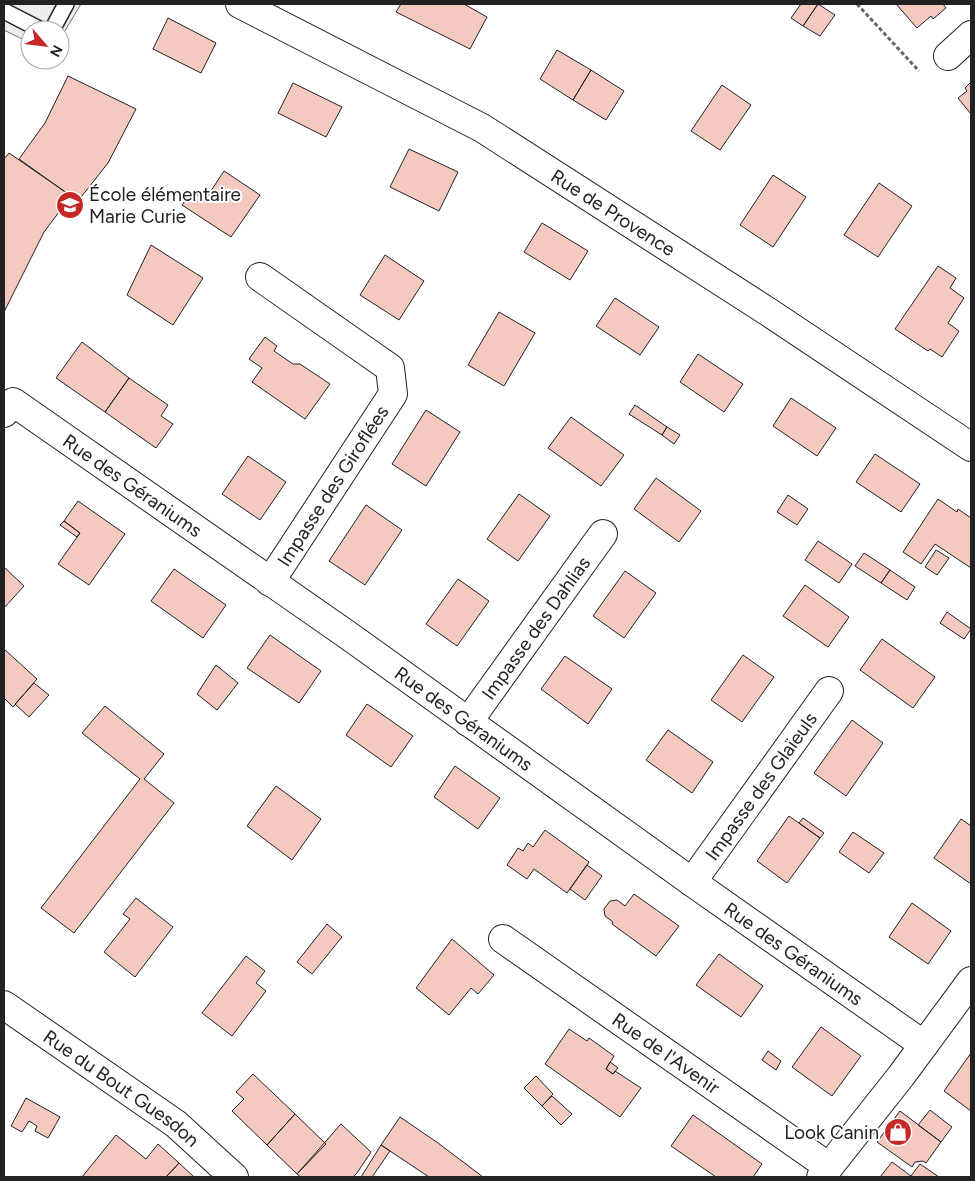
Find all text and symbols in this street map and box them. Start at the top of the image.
north arrow [20,20,70,70]
text: N [46,42,66,60]
street label: Rue de Provence [547,164,680,261]
place label: École élémentaire Marie Curie [89,183,241,228]
school or university icon: École élémentaire Marie Curie [55,190,85,220]
street label: Impasse des Giroflées [272,401,394,571]
street label: Rue des Géraniums [59,429,207,542]
street label: Impasse des Dahlias [477,552,595,704]
street label: Rue des Géraniums [390,661,537,776]
street label: Impasse des Glaïeuls [700,707,822,865]
street label: Rue des Géraniums [720,897,868,1010]
street label: Rue de l'Avenir [608,1008,725,1099]
street label: Rue du Bout Guesdon [39,1024,204,1151]
shop icon: Look Canin [883,1117,913,1147]
place label: Look Canin [784,1121,879,1144]

